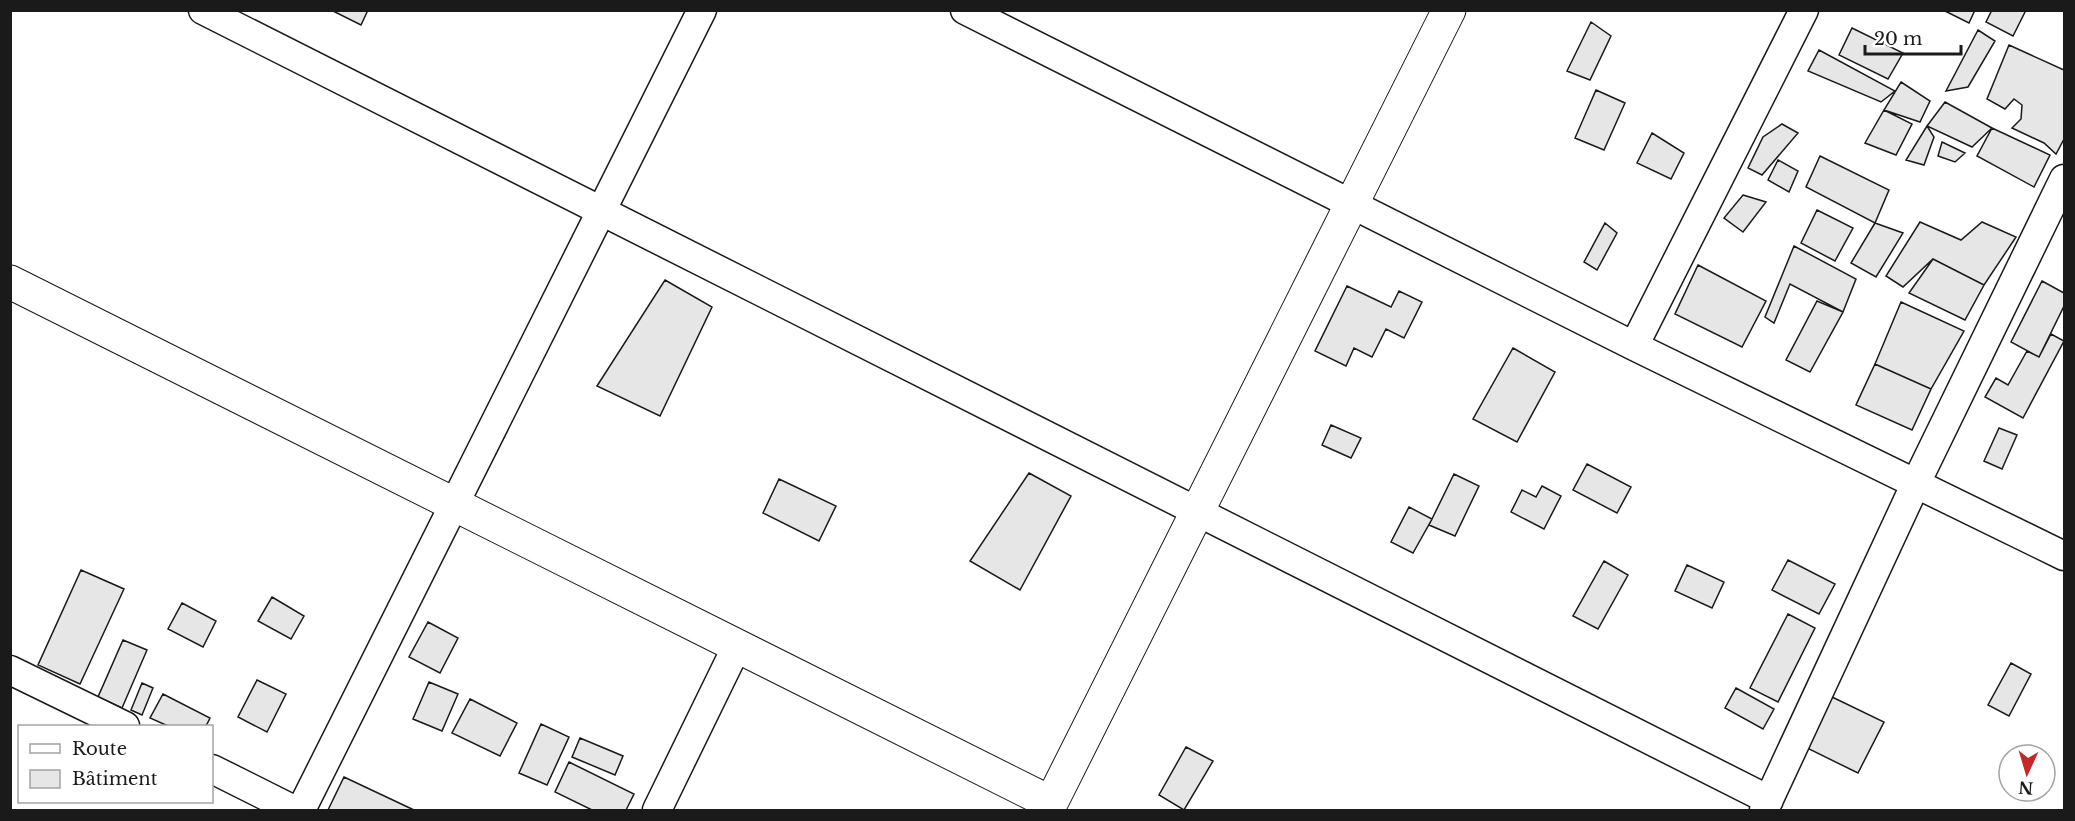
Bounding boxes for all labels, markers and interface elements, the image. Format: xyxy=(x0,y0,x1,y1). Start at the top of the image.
scale bar xyxy=(1865,18,1961,56)
text: 20 m xyxy=(1874,28,1922,50)
legend xyxy=(18,725,213,803)
text: Route xyxy=(72,738,127,760)
north arrow xyxy=(1997,743,2057,803)
text: Bâtiment xyxy=(72,768,158,790)
text: N xyxy=(2018,777,2034,798)

